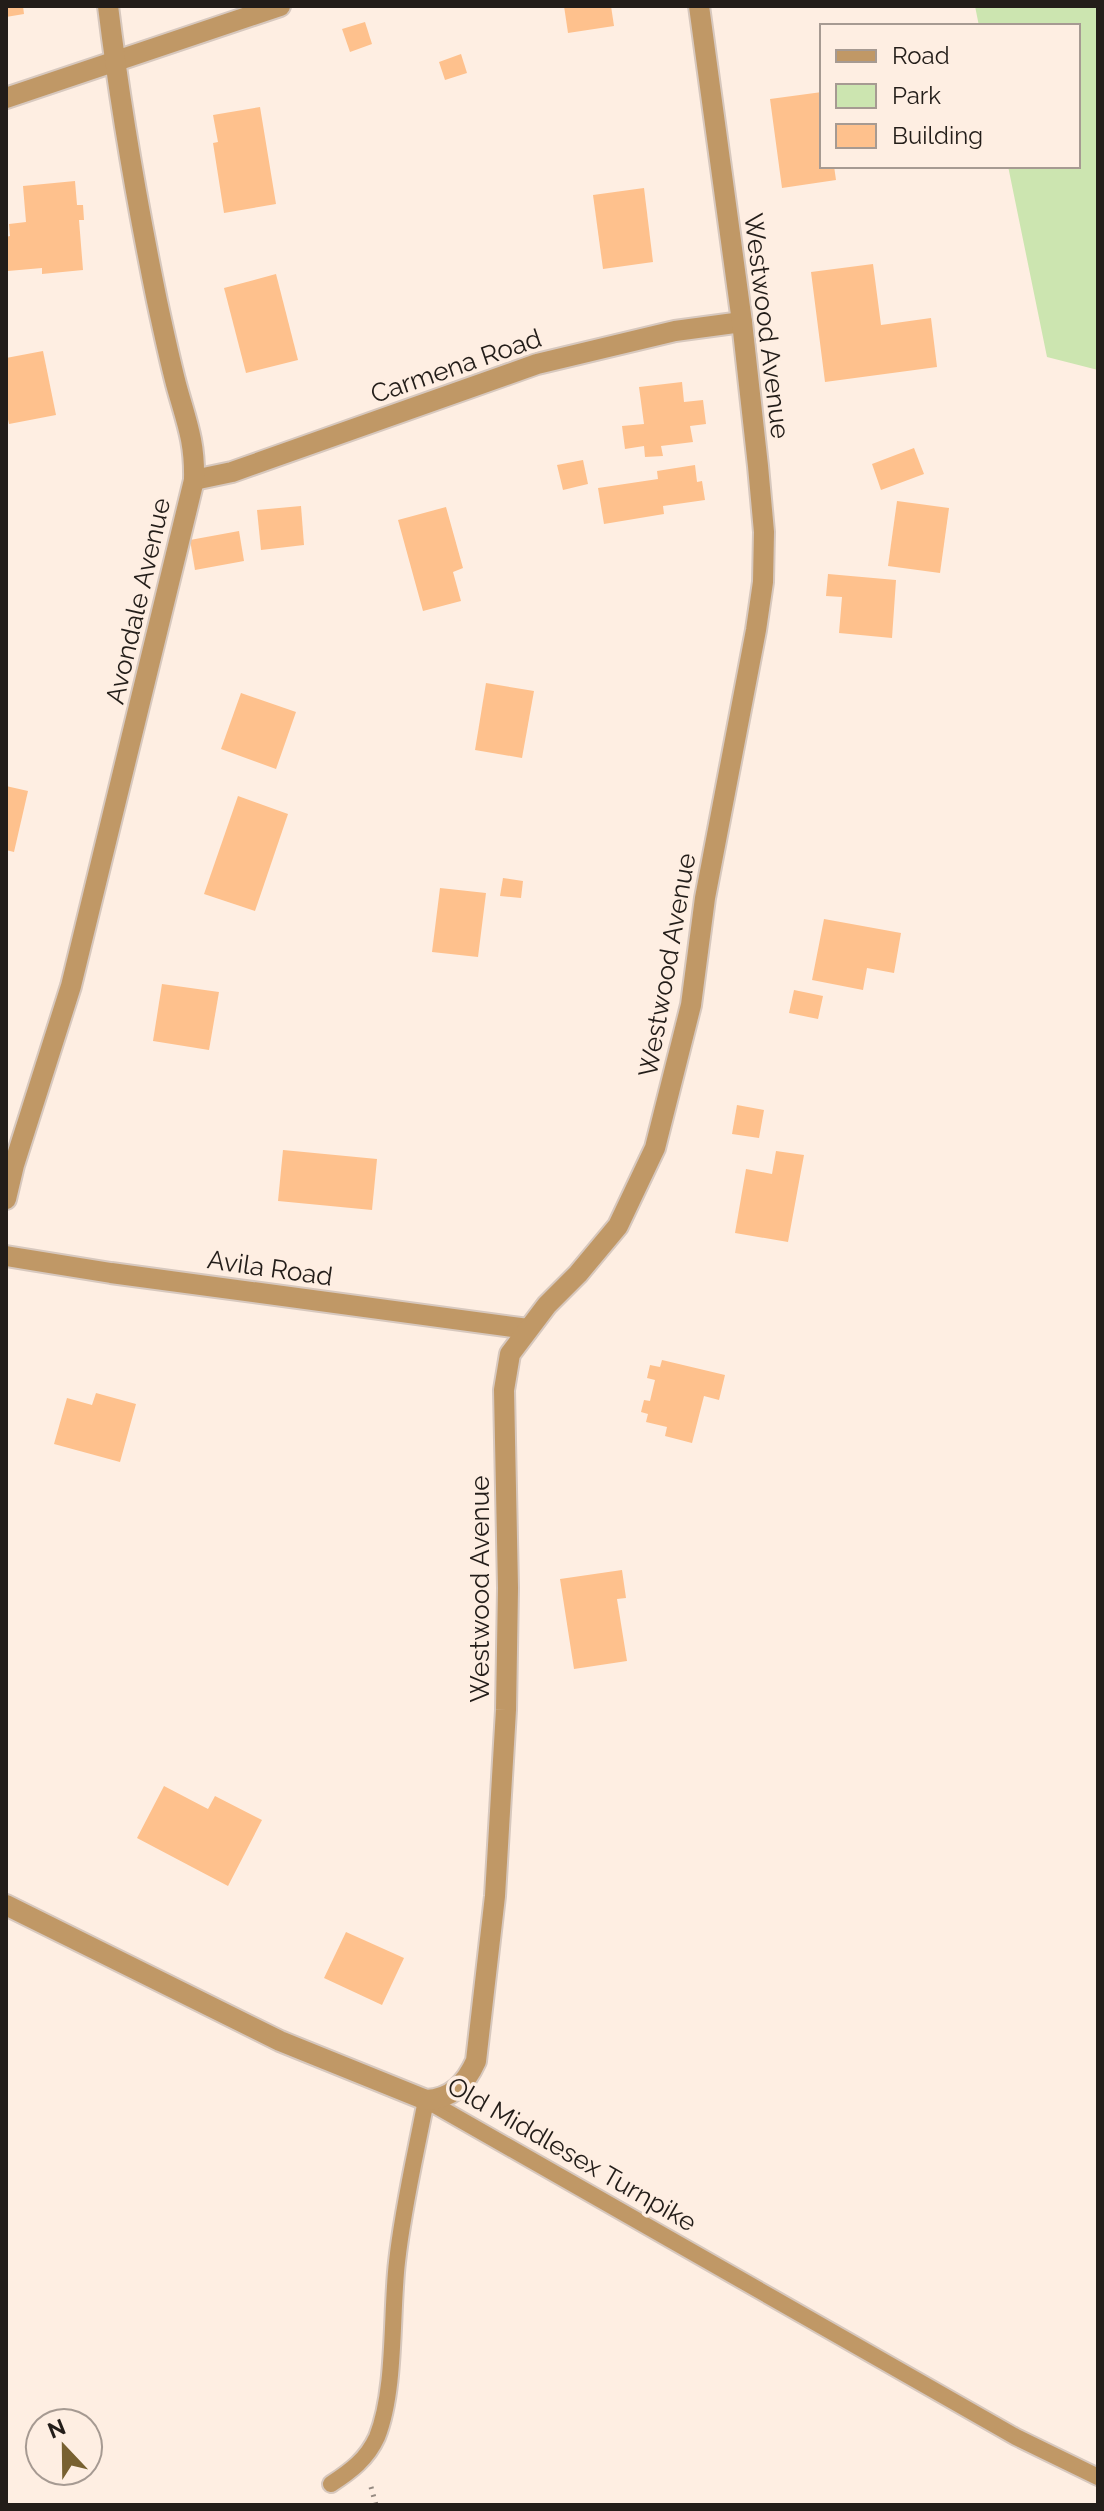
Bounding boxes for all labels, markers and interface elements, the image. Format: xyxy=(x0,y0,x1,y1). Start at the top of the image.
legend xyxy=(820,24,1080,168)
text: Road xyxy=(892,41,950,70)
text: Park xyxy=(892,81,941,110)
text: Building xyxy=(892,121,983,150)
street label: Westwood Avenue xyxy=(738,212,796,440)
street label: Carmena Road xyxy=(367,323,545,409)
street label: Avondale Avenue xyxy=(100,495,176,707)
street label: Westwood Avenue xyxy=(633,851,701,1079)
street label: Avila Road xyxy=(205,1244,335,1292)
street label: Westwood Avenue xyxy=(465,1476,495,1702)
street label: Old Middlesex Turnpike xyxy=(442,2070,702,2238)
north arrow xyxy=(24,2407,104,2487)
text: N xyxy=(44,2413,69,2444)

